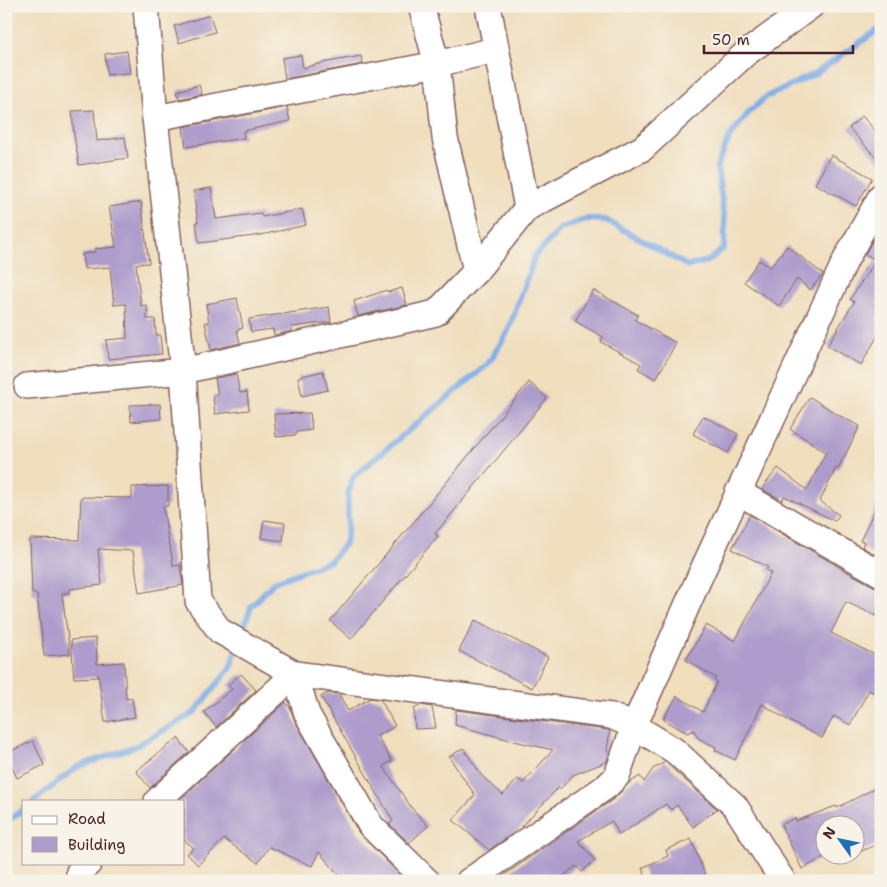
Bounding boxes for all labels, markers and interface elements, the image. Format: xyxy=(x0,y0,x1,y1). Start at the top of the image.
scale bar xyxy=(704,22,853,54)
text: 50 m xyxy=(712,30,750,50)
legend xyxy=(22,800,185,864)
text: Road xyxy=(68,809,106,829)
north arrow xyxy=(814,814,864,864)
text: N xyxy=(819,823,840,842)
text: Building xyxy=(68,835,125,855)

